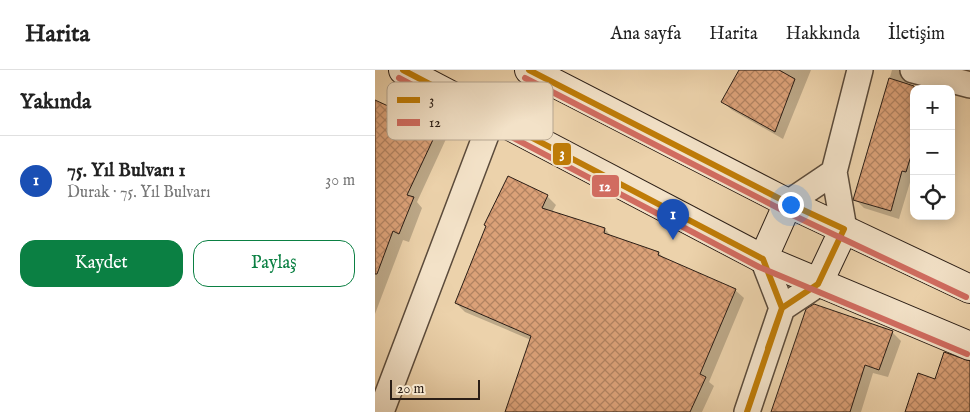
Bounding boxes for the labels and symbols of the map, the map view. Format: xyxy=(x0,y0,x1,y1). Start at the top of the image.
legend xyxy=(387,82,553,140)
text: 3 xyxy=(429,92,434,110)
text: 12 xyxy=(429,114,441,132)
line badge: 3 xyxy=(552,142,572,166)
text: 3 xyxy=(559,145,565,163)
line badge: 12 xyxy=(591,174,620,198)
text: 12 xyxy=(599,178,611,196)
your location xyxy=(778,192,804,218)
pin: 1 xyxy=(657,199,689,240)
scale bar xyxy=(390,377,480,400)

